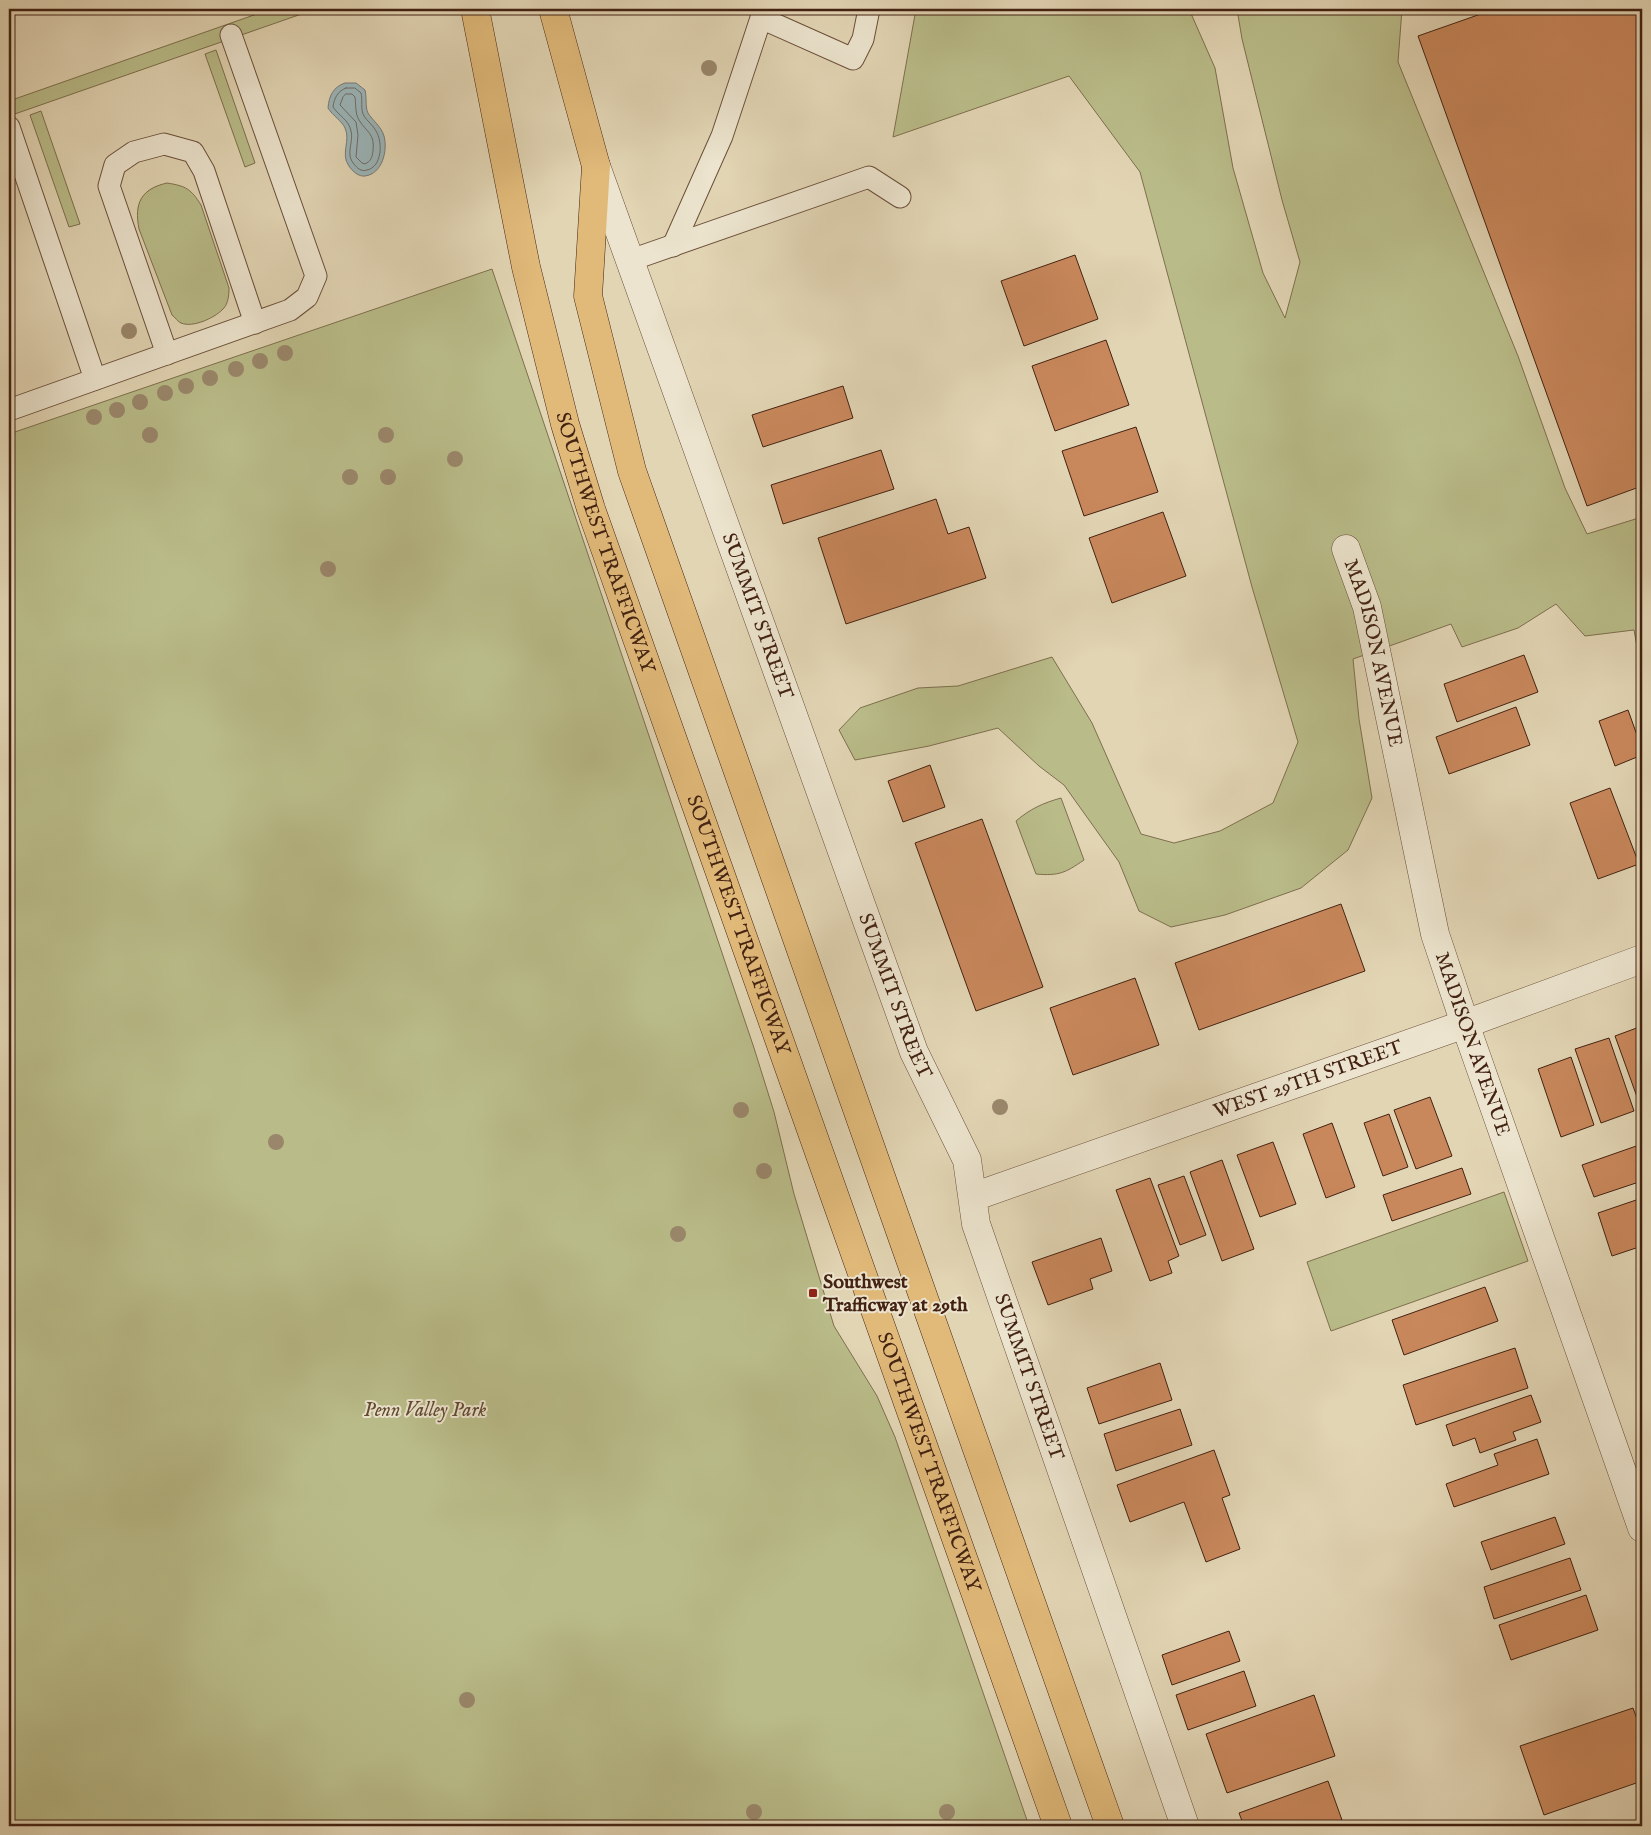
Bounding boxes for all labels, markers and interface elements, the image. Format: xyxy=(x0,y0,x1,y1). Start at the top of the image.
street label: SOUTHWEST TRAFFICWAY xyxy=(550,410,661,678)
street label: SUMMIT STREET xyxy=(716,530,799,703)
street label: MADISON AVENUE xyxy=(1338,556,1408,749)
street label: SOUTHWEST TRAFFICWAY xyxy=(681,792,797,1060)
street label: SUMMIT STREET xyxy=(853,910,938,1083)
street label: MADISON AVENUE xyxy=(1429,949,1516,1139)
street label: WEST 29TH STREET xyxy=(1210,1034,1406,1124)
place label: Southwest Trafficway at 29th xyxy=(822,1270,968,1318)
marker: Southwest Trafficway at 29th xyxy=(807,1287,819,1299)
street label: SUMMIT STREET xyxy=(989,1290,1070,1464)
street label: SOUTHWEST TRAFFICWAY xyxy=(871,1329,987,1597)
park label: Penn Valley Park xyxy=(364,1398,486,1423)

